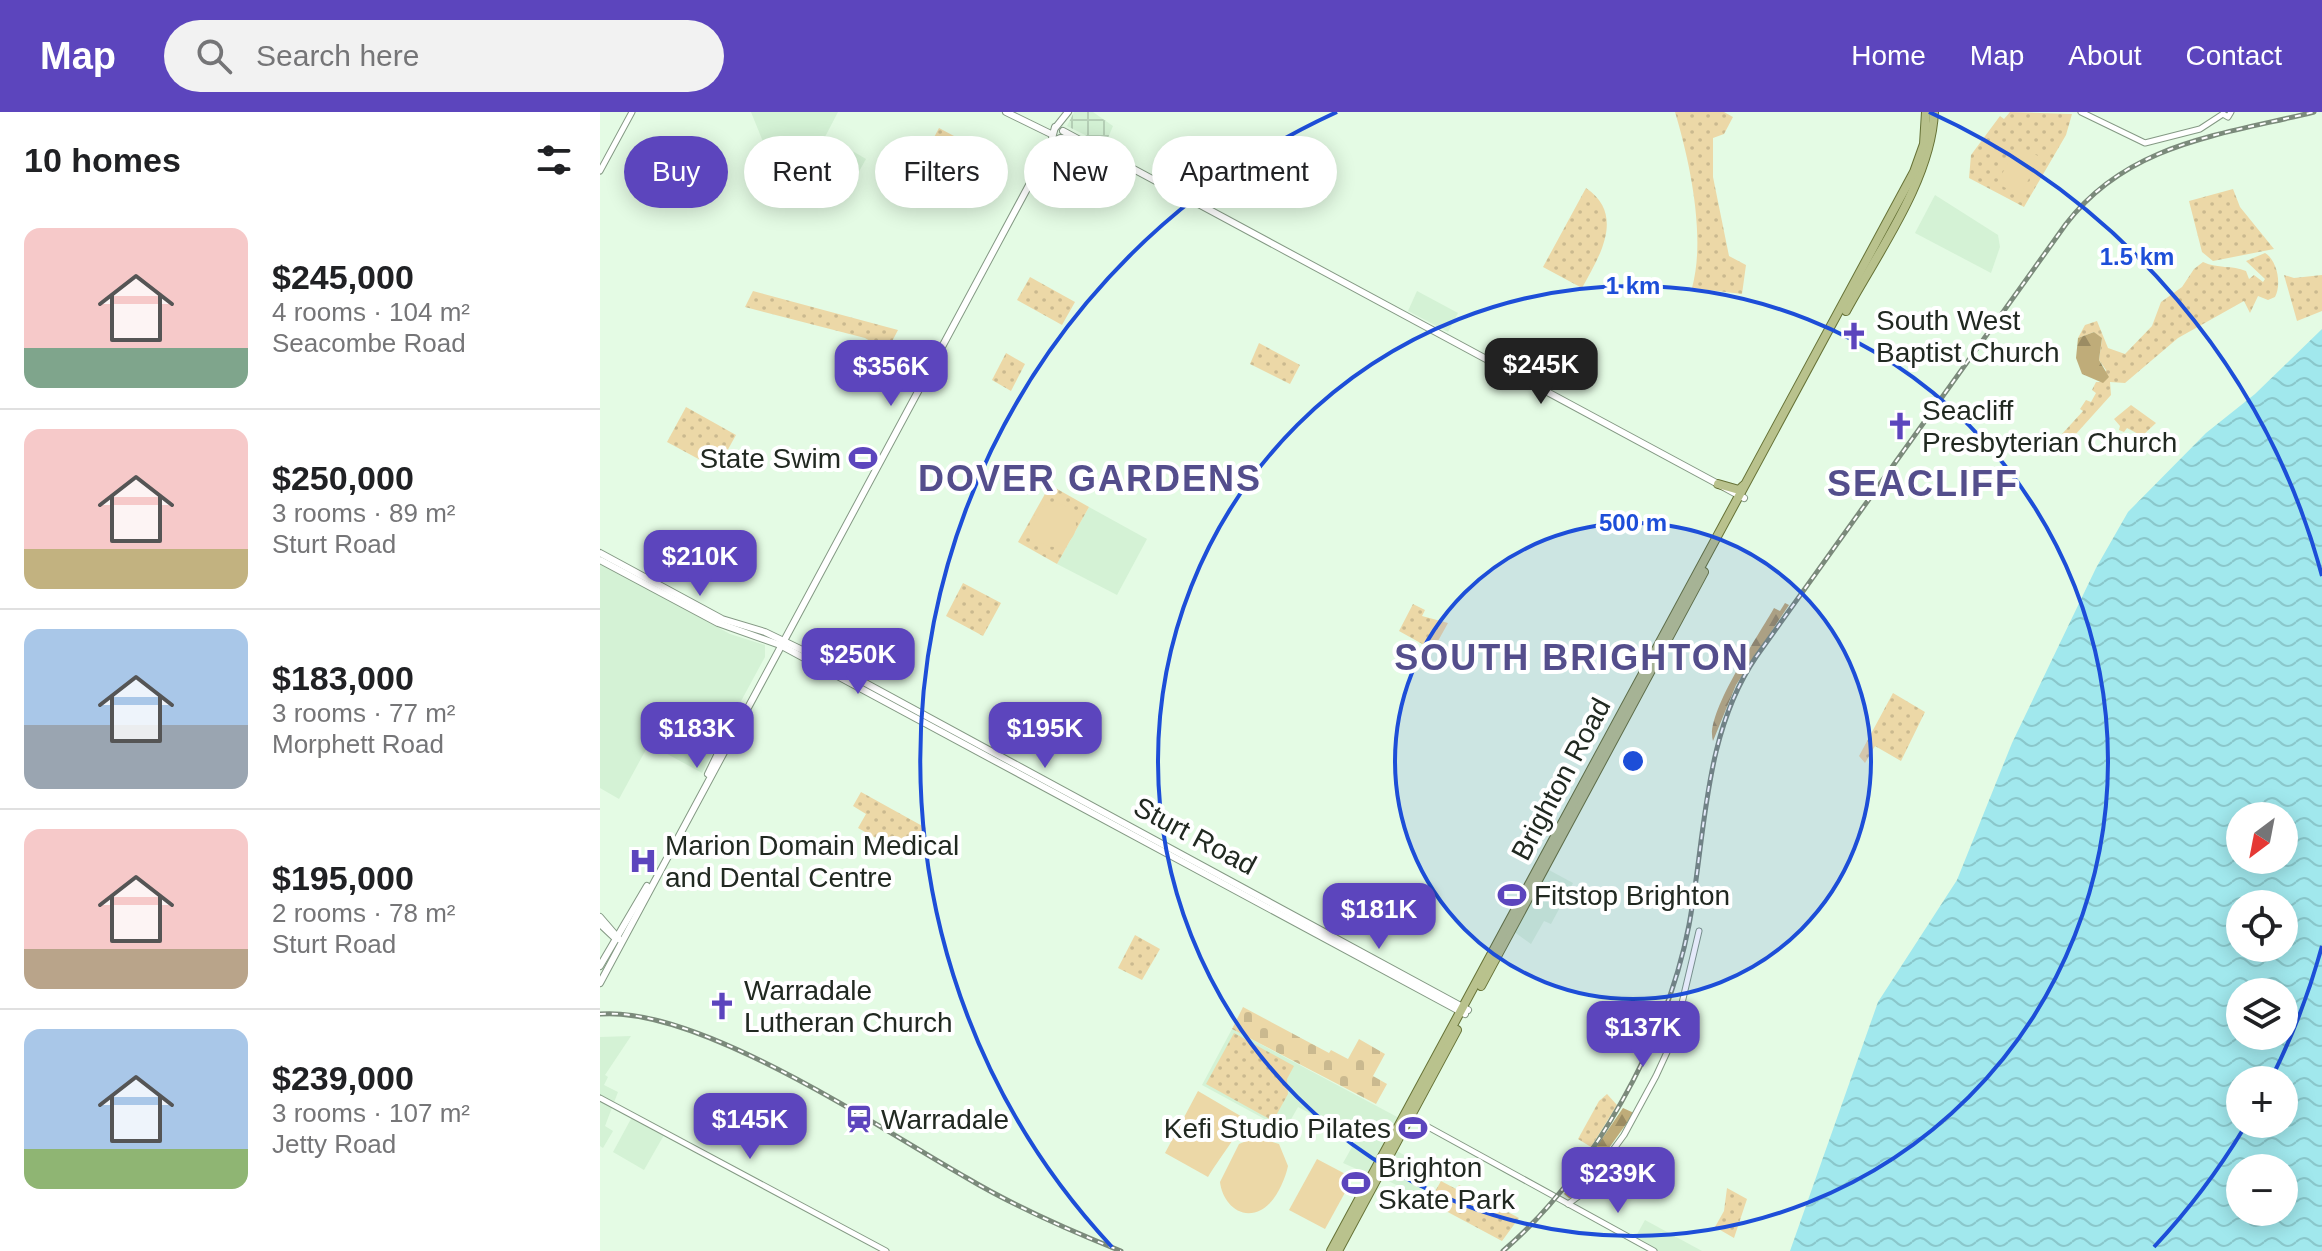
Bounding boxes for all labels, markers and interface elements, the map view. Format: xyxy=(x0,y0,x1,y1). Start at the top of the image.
search box xyxy=(164,20,724,92)
icon: search xyxy=(192,34,236,78)
text: Map xyxy=(40,35,116,77)
text: Search here xyxy=(256,39,419,72)
text: Home xyxy=(1851,40,1926,71)
text: Map xyxy=(1970,40,2024,71)
text: About xyxy=(2068,40,2142,71)
text: Contact xyxy=(2186,40,2282,71)
chip: Buy xyxy=(624,136,728,208)
chip: Rent xyxy=(744,136,859,208)
chip: Filters xyxy=(875,136,1008,208)
chip: New xyxy=(1024,136,1136,208)
chip: Apartment xyxy=(1152,136,1337,208)
icon: filters xyxy=(532,138,576,182)
text: 10 homes xyxy=(24,141,181,179)
text: 1.5 km xyxy=(2100,243,2174,270)
text: $245,000 xyxy=(272,258,414,296)
icon: home xyxy=(88,260,184,356)
text: 1 km xyxy=(1606,272,1660,299)
text: 4 rooms · 104 m² xyxy=(272,297,470,327)
place label: South West Baptist Church xyxy=(1876,305,2060,368)
church icon: South West Baptist Church xyxy=(1839,321,1869,351)
text: Seacombe Road xyxy=(272,328,466,358)
pin: $245K xyxy=(1485,338,1597,406)
pin: $356K xyxy=(835,340,947,408)
text: $245K xyxy=(1503,349,1579,379)
text: $356K xyxy=(853,351,929,381)
place label: Seacliff Presbyterian Church xyxy=(1922,395,2177,458)
church icon: Seacliff Presbyterian Church xyxy=(1885,411,1915,441)
place label: State Swim xyxy=(699,443,841,474)
sports icon: State Swim xyxy=(848,443,878,473)
district label: DOVER GARDENS xyxy=(918,458,1262,499)
text: $250,000 xyxy=(272,459,414,497)
icon: home xyxy=(88,461,184,557)
district label: SEACLIFF xyxy=(1827,463,2019,504)
text: 3 rooms · 89 m² xyxy=(272,498,456,528)
text: 500 m xyxy=(1599,509,1667,536)
text: Sturt Road xyxy=(272,529,396,559)
pin: $210K xyxy=(644,530,756,598)
text: $210K xyxy=(662,541,738,571)
pin: $250K xyxy=(802,628,914,696)
district label: SOUTH BRIGHTON xyxy=(1394,637,1750,678)
text: $250K xyxy=(820,639,896,669)
text: $183,000 xyxy=(272,659,414,697)
icon: home xyxy=(88,661,184,757)
street label: Brighton Road xyxy=(1505,693,1617,865)
text: 3 rooms · 77 m² xyxy=(272,698,456,728)
pin: $183K xyxy=(641,702,753,770)
pin: $195K xyxy=(989,702,1101,770)
text: $183K xyxy=(659,713,735,743)
text: $195K xyxy=(1007,713,1083,743)
text: Morphett Road xyxy=(272,729,444,759)
centre of rings xyxy=(1619,747,1647,775)
street label: Sturt Road xyxy=(1129,791,1261,881)
north arrow xyxy=(2226,802,2298,874)
map controls xyxy=(2226,802,2298,1226)
place label: Marion Domain Medical and Dental Centre xyxy=(665,830,959,893)
hospital icon: Marion Domain Medical and Dental Centre xyxy=(628,846,658,876)
text: $195,000 xyxy=(272,859,414,897)
icon: home xyxy=(88,861,184,957)
sports icon: Fitstop Brighton xyxy=(1497,880,1527,910)
place label: Fitstop Brighton xyxy=(1534,880,1730,911)
pin: $181K xyxy=(1323,883,1435,951)
button: locate xyxy=(2226,890,2298,962)
text: $181K xyxy=(1341,894,1417,924)
text: 2 rooms · 78 m² xyxy=(272,898,456,928)
text: Sturt Road xyxy=(272,929,396,959)
place label: Warradale Lutheran Church xyxy=(744,975,953,1038)
button: layers xyxy=(2226,978,2298,1050)
church icon: Warradale Lutheran Church xyxy=(707,991,737,1021)
pin: $137K xyxy=(1587,1001,1699,1069)
text: $137K xyxy=(1605,1012,1681,1042)
text: $239,000 xyxy=(272,1059,414,1097)
icon: home xyxy=(88,1061,184,1157)
button: + xyxy=(2226,1066,2298,1138)
pin: $145K xyxy=(694,1093,806,1161)
text: 3 rooms · 107 m² xyxy=(272,1098,470,1128)
text: $145K xyxy=(712,1104,788,1134)
station icon: Warradale xyxy=(844,1104,874,1134)
place label: Warradale xyxy=(881,1104,1009,1135)
place label: Kefi Studio Pilates xyxy=(1164,1113,1391,1144)
sports icon: Kefi Studio Pilates xyxy=(1398,1113,1428,1143)
text: Jetty Road xyxy=(272,1129,396,1159)
pin: $239K xyxy=(1562,1147,1674,1215)
place label: Brighton Skate Park xyxy=(1378,1152,1516,1215)
button: − xyxy=(2226,1154,2298,1226)
text: $239K xyxy=(1580,1158,1656,1188)
sports icon: Brighton Skate Park xyxy=(1341,1168,1371,1198)

